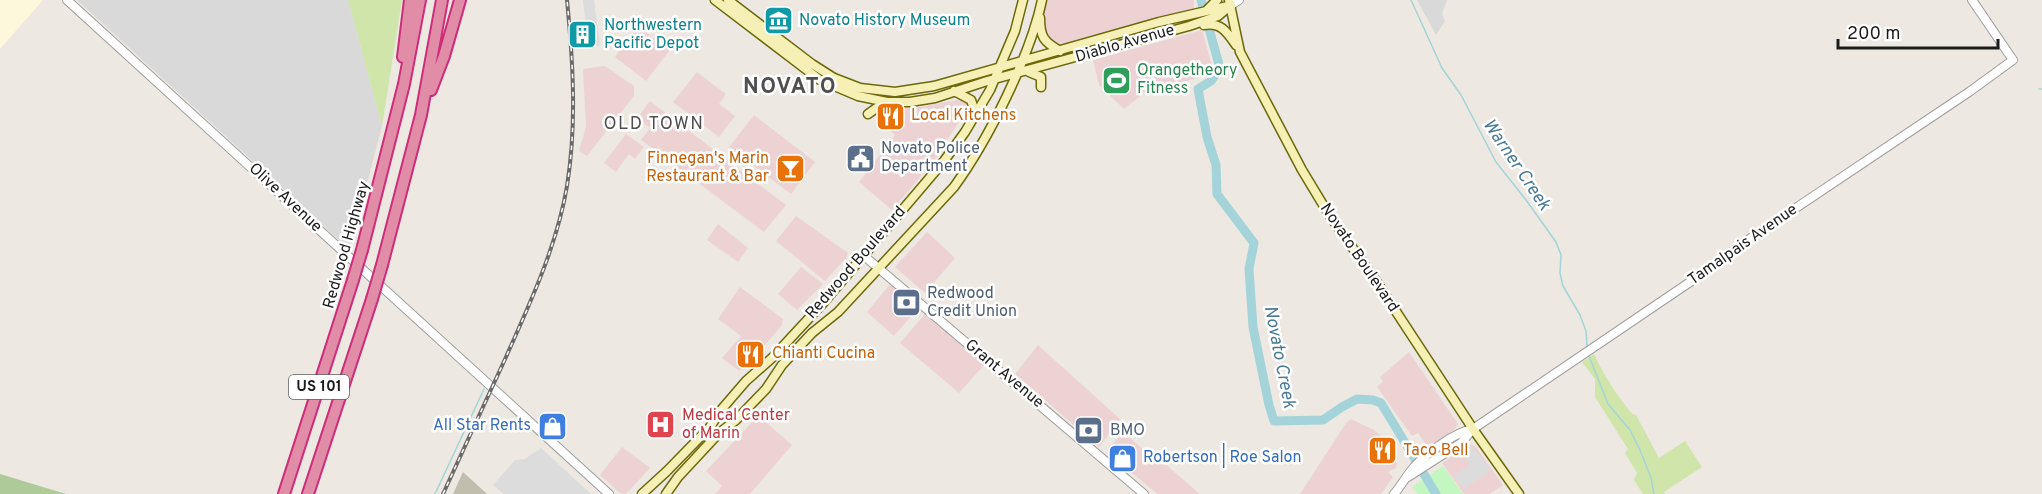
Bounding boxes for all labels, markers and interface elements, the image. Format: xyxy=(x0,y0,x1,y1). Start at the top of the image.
museum icon: Novato History Museum xyxy=(762,5,794,37)
place label: Novato History Museum xyxy=(799,11,970,31)
scale bar xyxy=(1838,12,1998,50)
place label: Northwestern Pacific Depot xyxy=(604,16,702,54)
building icon: Northwestern Pacific Depot xyxy=(567,19,599,51)
street label: Diablo Avenue xyxy=(1073,20,1177,68)
text: 200 m xyxy=(1847,23,1900,46)
place label: Orangetheory Fitness xyxy=(1137,61,1237,99)
sports icon: Orangetheory Fitness xyxy=(1100,64,1132,96)
district label: NOVATO xyxy=(743,74,837,101)
restaurant icon: Local Kitchens xyxy=(874,100,906,132)
place label: Local Kitchens xyxy=(911,106,1016,126)
district label: OLD TOWN xyxy=(604,113,704,136)
water label: Warner Creek xyxy=(1477,115,1556,216)
place label: Novato Police Department xyxy=(881,139,980,177)
public building icon: Novato Police Department xyxy=(844,142,876,174)
place label: Finnegan's Marin Restaurant & Bar xyxy=(646,149,769,187)
bar icon: Finnegan's Marin Restaurant & Bar xyxy=(774,152,806,184)
street label: Olive Avenue xyxy=(244,159,326,237)
street label: Redwood Highway xyxy=(319,179,375,311)
street label: Novato Boulevard xyxy=(1315,200,1403,316)
street label: Tamalpais Avenue xyxy=(1684,200,1802,290)
street label: Redwood Boulevard xyxy=(802,203,910,323)
place label: Redwood Credit Union xyxy=(927,284,1017,322)
bank icon: Redwood Credit Union xyxy=(890,287,922,319)
water label: Novato Creek xyxy=(1258,304,1300,411)
street label: Grant Avenue xyxy=(960,335,1048,413)
restaurant icon: Chianti Cucina xyxy=(735,338,767,370)
place label: Chianti Cucina xyxy=(772,344,875,364)
road number: US 101 xyxy=(289,375,349,399)
place label: Medical Center of Marin xyxy=(682,406,790,444)
hospital icon: Medical Center of Marin xyxy=(645,409,677,441)
shop icon: All Star Rents xyxy=(536,410,568,442)
bank icon: BMO xyxy=(1073,415,1105,447)
place label: All Star Rents xyxy=(433,416,531,436)
place label: BMO xyxy=(1110,421,1145,441)
restaurant icon: Taco Bell xyxy=(1366,435,1398,467)
place label: Taco Bell xyxy=(1403,441,1468,461)
shop icon: Robertson | Roe Salon xyxy=(1106,442,1138,474)
place label: Robertson | Roe Salon xyxy=(1143,443,1301,468)

